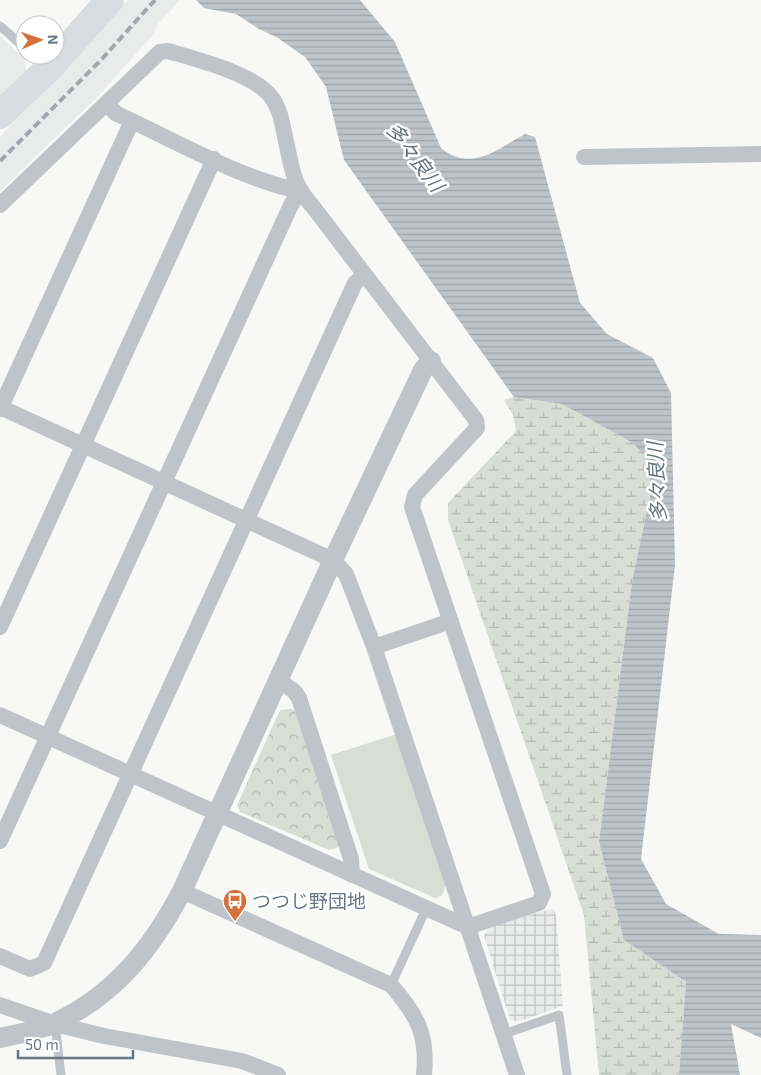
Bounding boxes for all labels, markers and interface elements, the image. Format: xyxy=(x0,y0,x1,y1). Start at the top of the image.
north arrow xyxy=(15,15,65,65)
text: N xyxy=(45,34,62,45)
water label: 多々良川 xyxy=(382,117,451,197)
water label: 多々良川 xyxy=(642,439,670,523)
bus stop icon: つつじ野団地 xyxy=(222,888,248,922)
place label: つつじ野団地 xyxy=(252,889,366,912)
scale bar xyxy=(18,1028,132,1060)
text: 50 m xyxy=(25,1035,59,1053)

